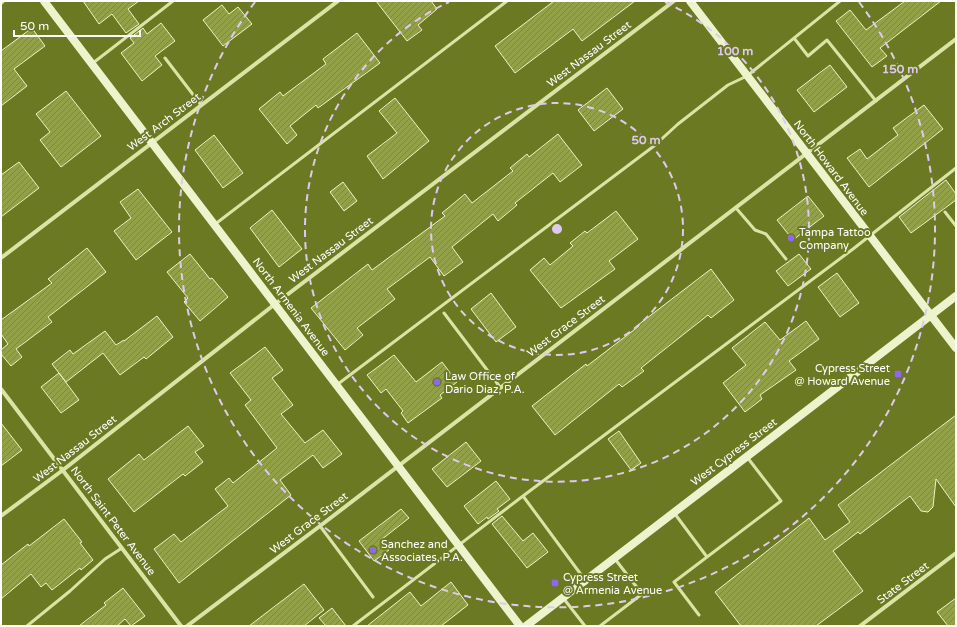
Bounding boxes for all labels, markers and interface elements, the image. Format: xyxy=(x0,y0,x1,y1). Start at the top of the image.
scale bar xyxy=(14,12,140,38)
street label: West Nassau Street xyxy=(544,18,634,90)
text: 50 m xyxy=(20,19,49,33)
text: 100 m xyxy=(717,44,753,58)
text: 150 m xyxy=(882,62,918,76)
street label: West Arch Street xyxy=(125,90,203,154)
street label: North Howard Avenue xyxy=(791,118,871,218)
text: 50 m xyxy=(631,133,661,147)
street label: West Nassau Street xyxy=(286,214,376,286)
centre of rings xyxy=(550,222,564,236)
place label: Tampa Tattoo Company xyxy=(799,226,871,252)
marker: Tampa Tattoo Company xyxy=(786,233,796,243)
street label: North Armenia Avenue xyxy=(250,255,332,359)
street label: West Grace Street xyxy=(524,292,608,360)
place label: Cypress Street @ Howard Avenue xyxy=(794,362,890,388)
marker: Cypress Street @ Howard Avenue xyxy=(893,369,903,379)
place label: Law Office of Dario Diaz, P.A. xyxy=(445,370,525,396)
marker: Law Office of Dario Diaz, P.A. xyxy=(432,377,442,387)
street label: West Nassau Street xyxy=(31,413,119,485)
street label: West Cypress Street xyxy=(688,415,780,489)
street label: North Saint Peter Avenue xyxy=(68,464,158,578)
street label: West Grace Street xyxy=(267,489,351,557)
place label: Sanchez and Associates, P.A. xyxy=(381,538,463,564)
marker: Sanchez and Associates, P.A. xyxy=(368,545,378,555)
street label: State Street xyxy=(875,559,931,607)
place label: Cypress Street @ Armenia Avenue xyxy=(563,571,662,597)
marker: Cypress Street @ Armenia Avenue xyxy=(550,578,560,588)

